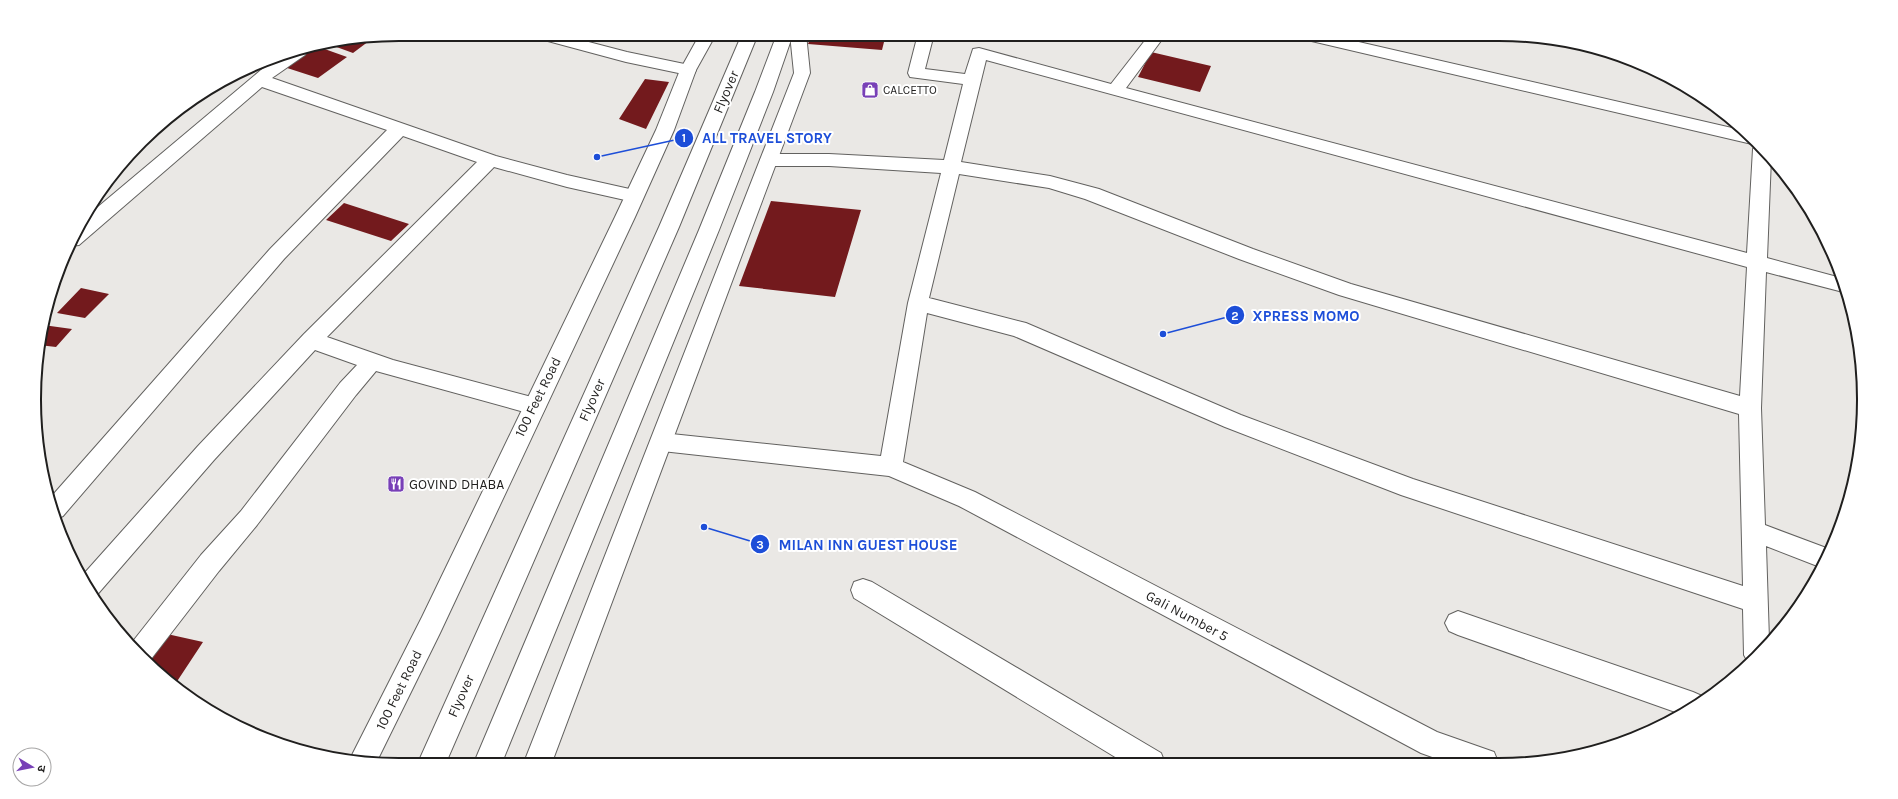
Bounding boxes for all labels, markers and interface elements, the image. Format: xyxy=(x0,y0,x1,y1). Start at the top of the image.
street label: Flyover xyxy=(709,67,743,116)
shop icon: CALCETTO xyxy=(860,80,880,100)
place label: CALCETTO xyxy=(883,83,937,97)
callout: ALL TRAVEL STORY xyxy=(674,125,840,152)
text: ALL TRAVEL STORY xyxy=(702,129,832,147)
text: 1 xyxy=(682,131,686,145)
callout: XPRESS MOMO xyxy=(1225,302,1368,329)
text: XPRESS MOMO xyxy=(1252,307,1360,325)
text: 2 xyxy=(1231,309,1239,323)
street label: 100 Feet Road xyxy=(511,354,565,440)
street label: Flyover xyxy=(575,375,609,424)
restaurant icon: GOVIND DHABA xyxy=(386,474,406,494)
place label: GOVIND DHABA xyxy=(409,476,504,493)
callout: MILAN INN GUEST HOUSE xyxy=(750,531,965,558)
text: MILAN INN GUEST HOUSE xyxy=(778,536,958,554)
text: 3 xyxy=(756,538,764,552)
street label: Gali Number 5 xyxy=(1143,587,1231,645)
street label: 100 Feet Road xyxy=(372,647,426,733)
street label: Flyover xyxy=(444,671,478,720)
north arrow xyxy=(12,747,52,787)
text: उ xyxy=(34,764,48,774)

